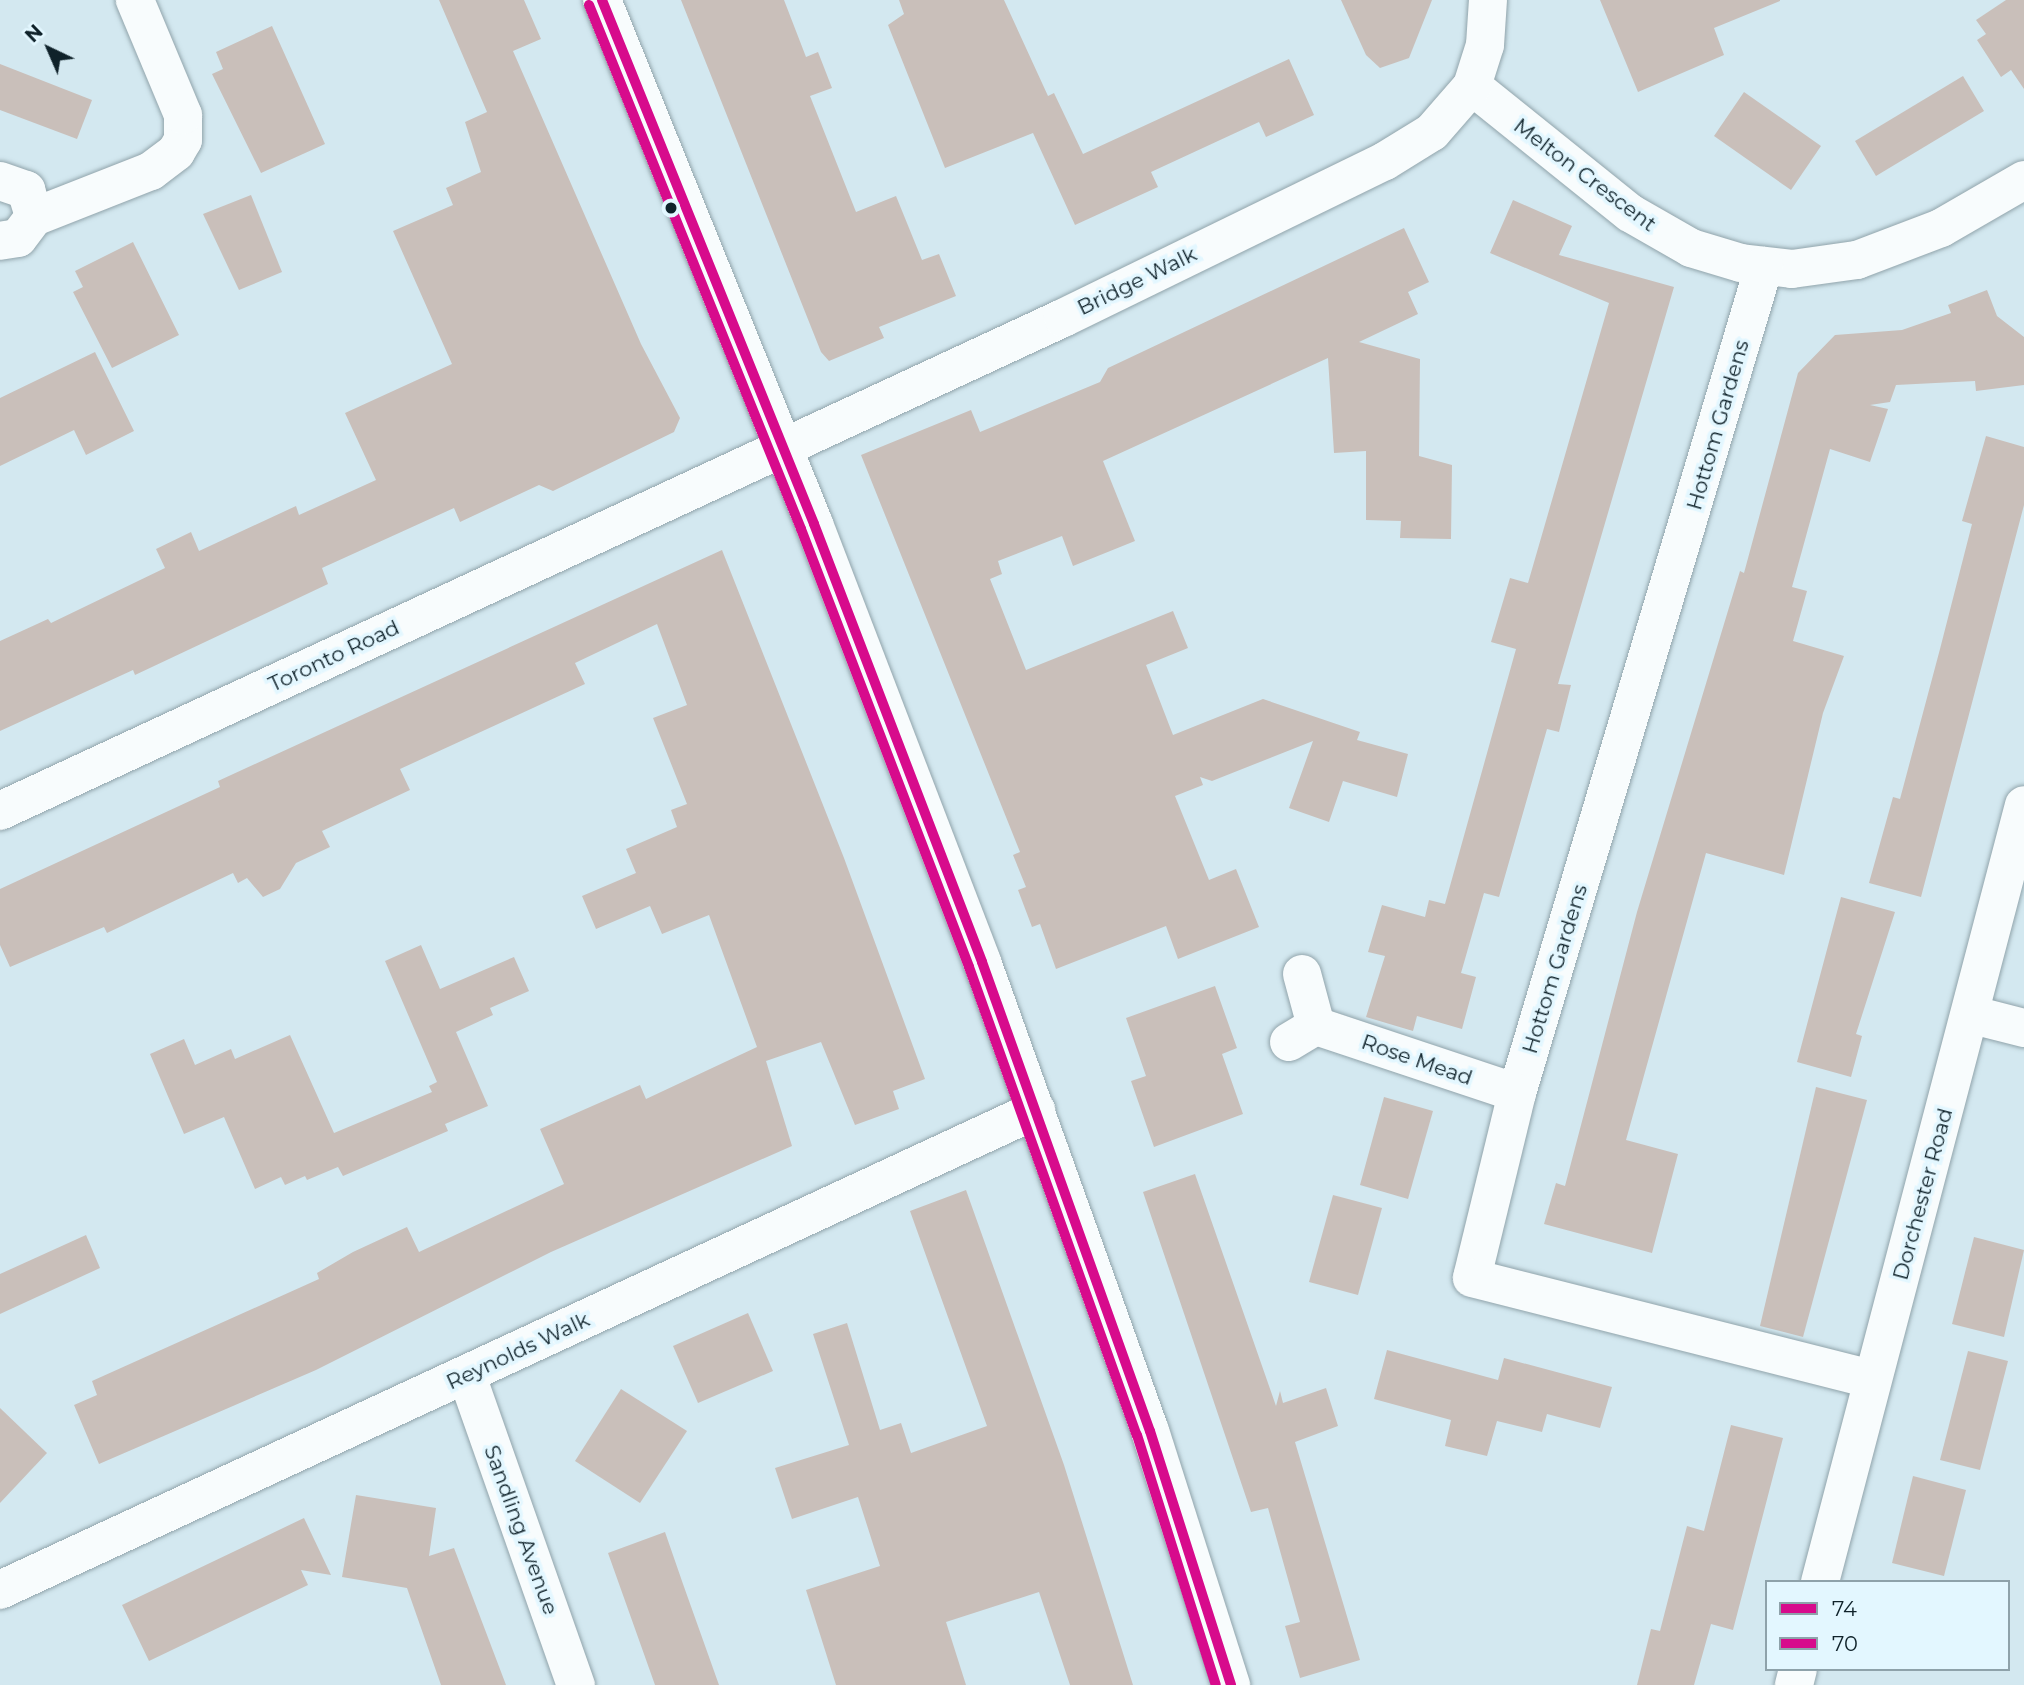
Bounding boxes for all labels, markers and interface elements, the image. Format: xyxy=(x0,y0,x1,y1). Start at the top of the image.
north arrow xyxy=(14,14,84,84)
text: N xyxy=(21,20,48,47)
street label: Melton Crescent xyxy=(1509,113,1661,237)
unlabelled marker xyxy=(664,201,678,215)
street label: Bridge Walk xyxy=(1073,241,1201,321)
street label: Hottom Gardens xyxy=(1682,337,1754,513)
street label: Toronto Road xyxy=(265,615,403,697)
street label: Hottom Gardens xyxy=(1517,881,1593,1057)
street label: Rose Mead xyxy=(1358,1029,1476,1091)
street label: Dorchester Road xyxy=(1888,1105,1958,1283)
street label: Reynolds Walk xyxy=(442,1307,594,1395)
street label: Sandling Avenue xyxy=(479,1442,563,1618)
legend xyxy=(1765,1580,2010,1671)
text: 74 xyxy=(1832,1596,1857,1621)
text: 70 xyxy=(1832,1631,1858,1656)

